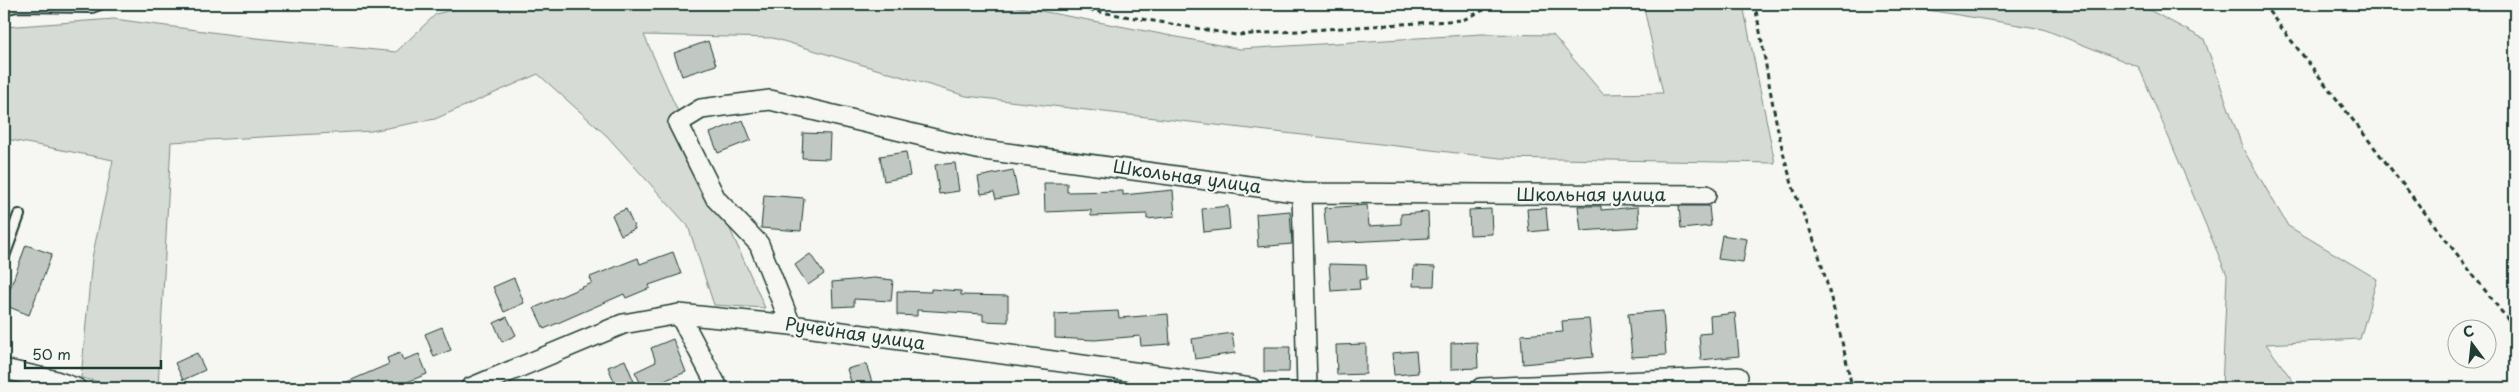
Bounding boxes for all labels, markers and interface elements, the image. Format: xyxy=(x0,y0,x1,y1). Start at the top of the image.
street label: Школьная улица xyxy=(1111,152,1264,199)
street label: Школьная улица xyxy=(1516,180,1666,207)
street label: Ручейная улица xyxy=(783,309,928,356)
text: С xyxy=(2461,319,2476,342)
north arrow xyxy=(2446,320,2496,370)
scale bar xyxy=(25,337,161,369)
text: 50 m xyxy=(32,342,71,365)

